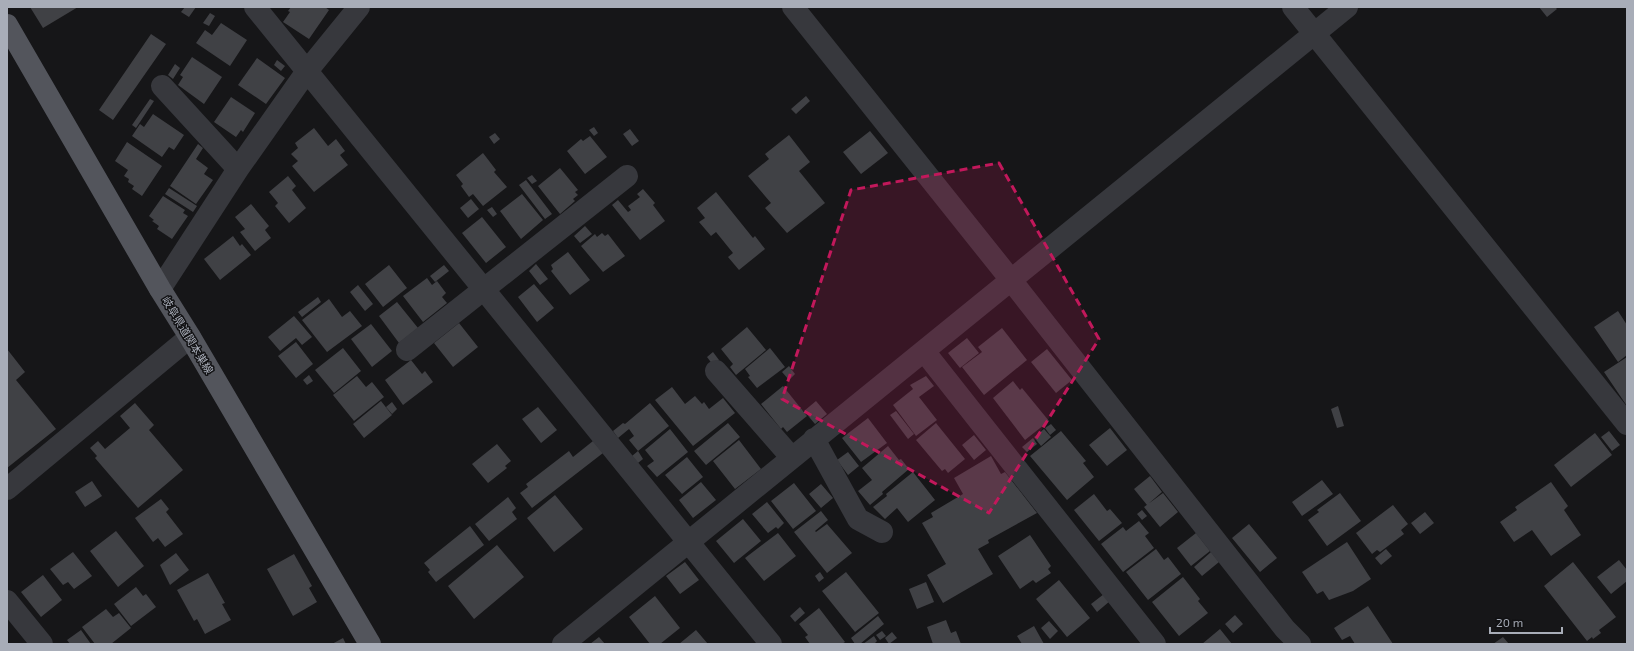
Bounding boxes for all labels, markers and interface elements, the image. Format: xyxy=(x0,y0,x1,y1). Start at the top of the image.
street label: 岐阜県道関本巣線 xyxy=(160,294,216,376)
scale bar xyxy=(1490,609,1562,635)
text: 20 m xyxy=(1496,615,1523,629)

